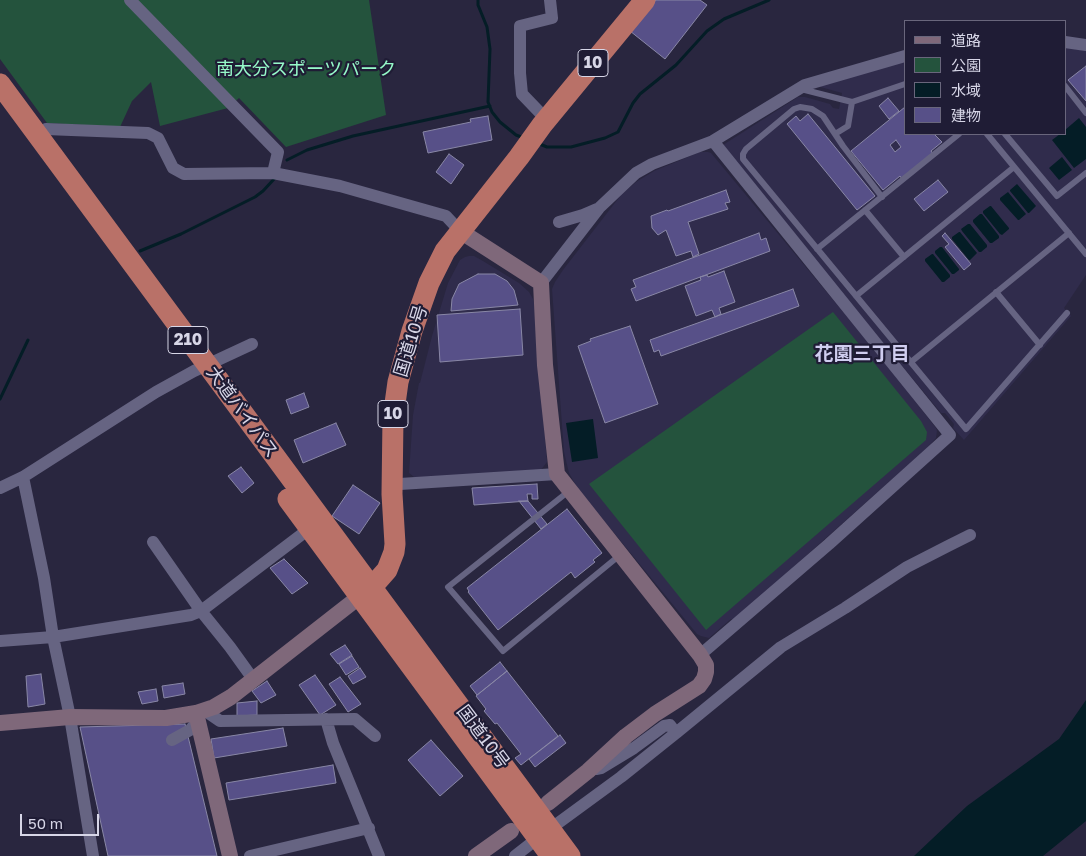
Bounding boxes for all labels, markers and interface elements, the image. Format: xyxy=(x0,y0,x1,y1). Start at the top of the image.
legend xyxy=(904,20,1066,135)
text: 道路 xyxy=(951,31,981,49)
road number: 10 xyxy=(578,49,608,76)
text: 公園 xyxy=(951,56,981,74)
park label: 南大分スポーツパーク xyxy=(216,58,396,80)
text: 水域 xyxy=(951,81,981,99)
text: 建物 xyxy=(951,106,981,124)
street label: 国道10号 xyxy=(390,303,432,379)
road number: 210 xyxy=(168,326,208,354)
district label: 花園三丁目 xyxy=(815,343,909,365)
street label: 大道バイパス xyxy=(202,362,282,462)
road number: 10 xyxy=(378,400,408,428)
street label: 国道10号 xyxy=(452,701,514,773)
scale bar xyxy=(22,804,101,836)
text: 50 m xyxy=(28,814,63,832)

